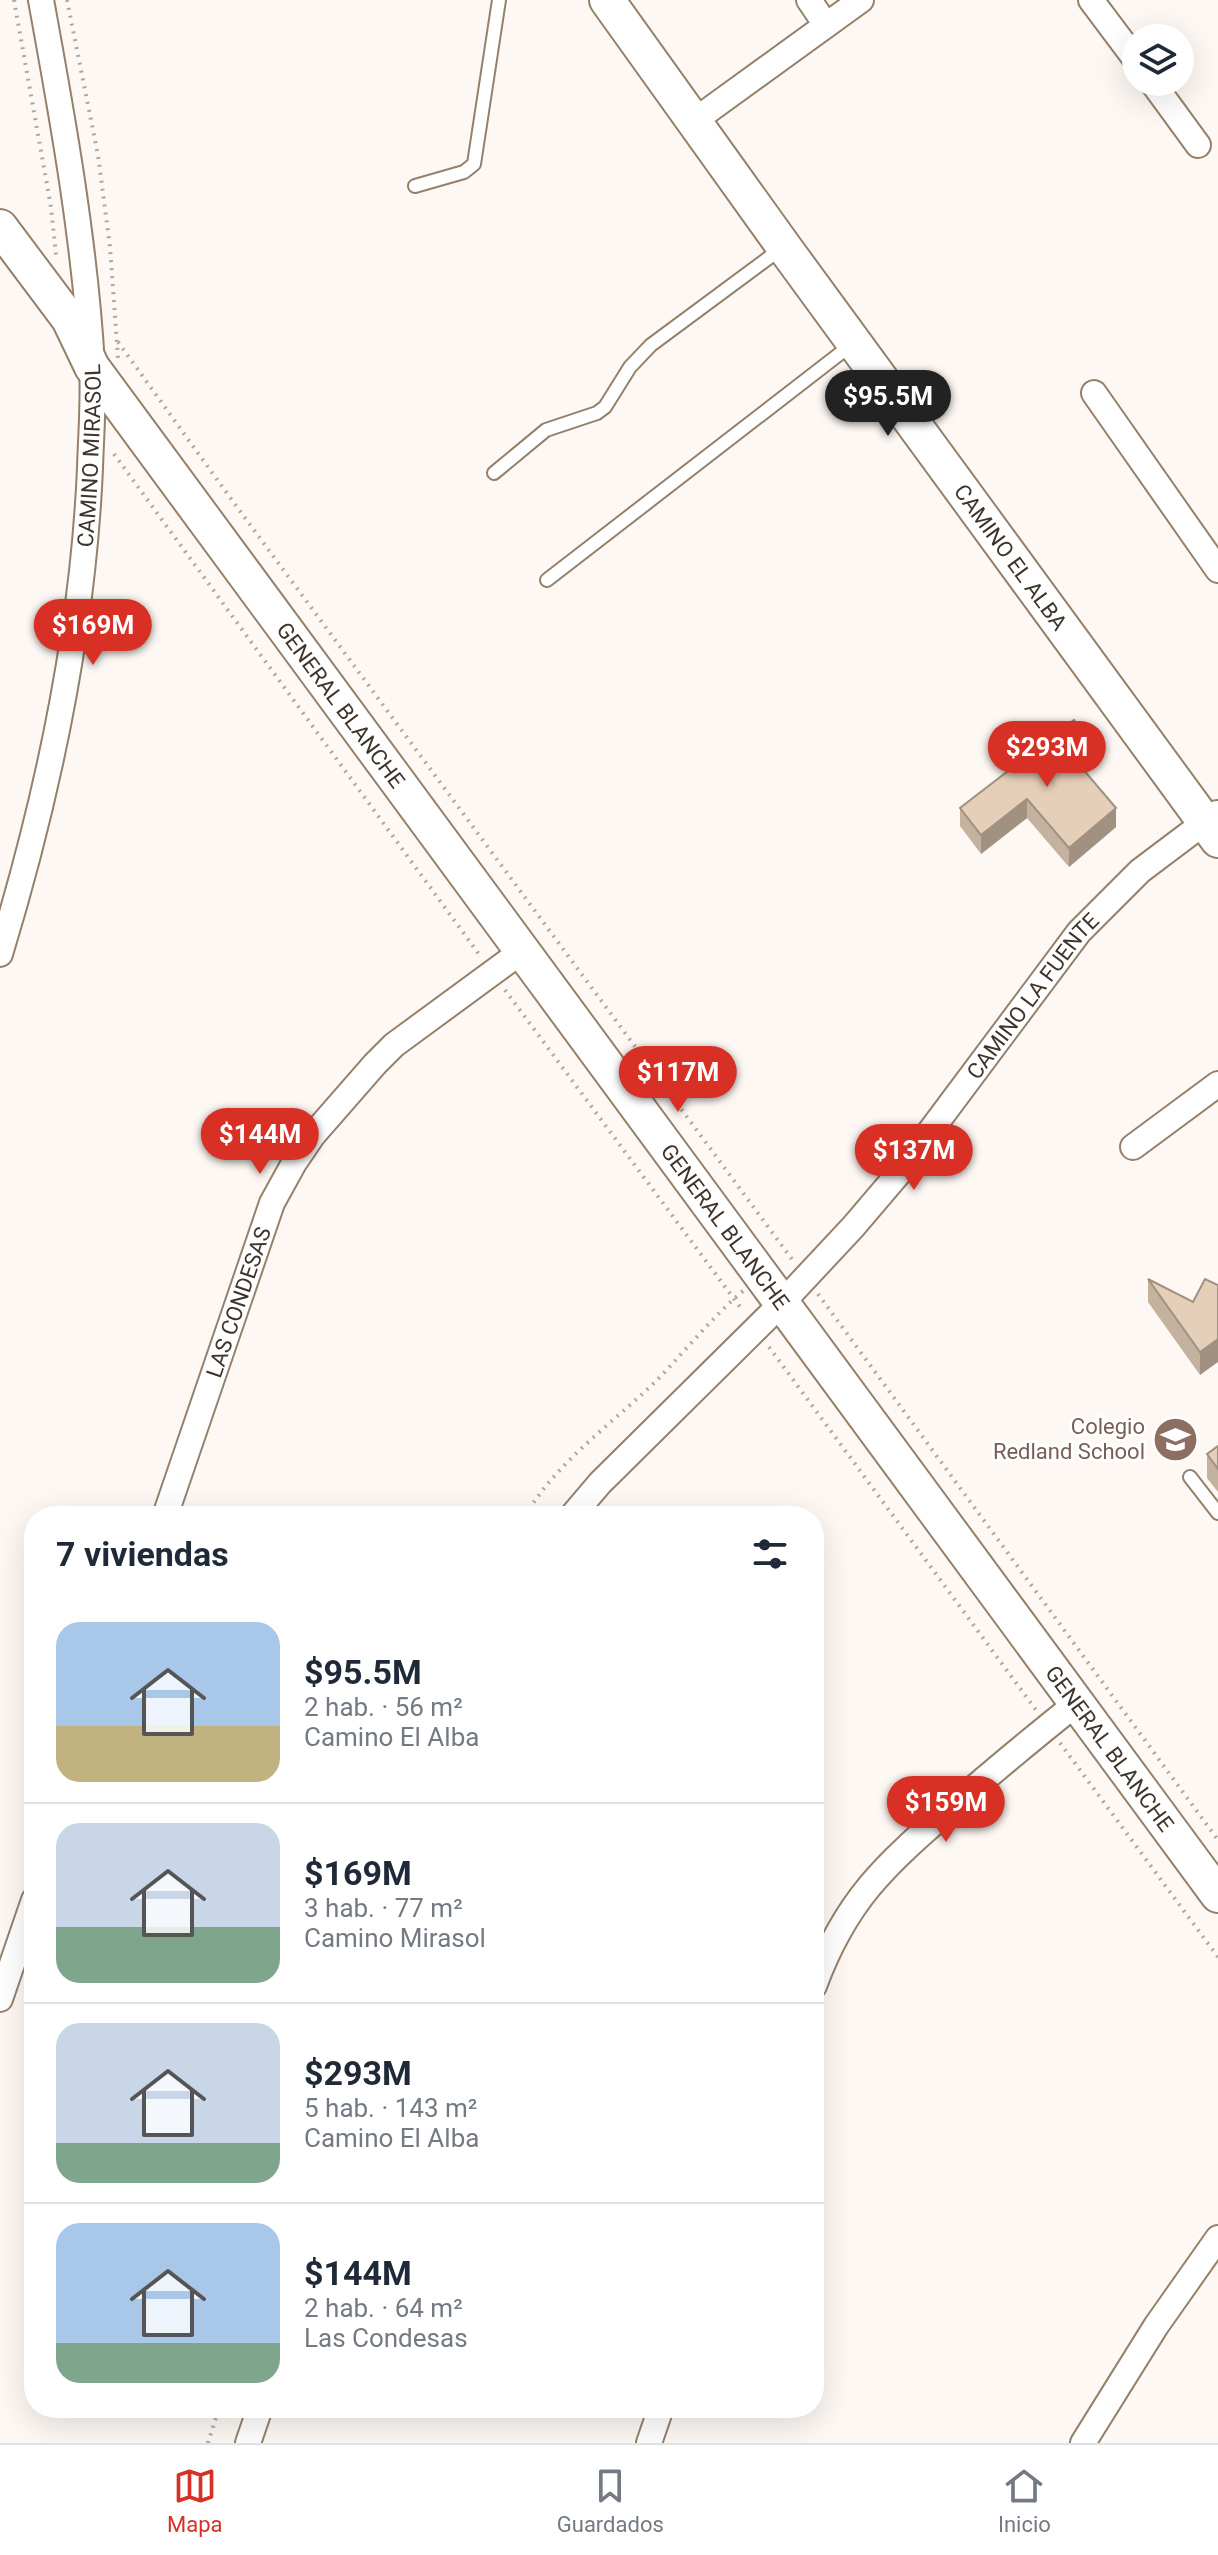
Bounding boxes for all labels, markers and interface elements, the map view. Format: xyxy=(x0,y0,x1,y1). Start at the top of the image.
map controls xyxy=(1122,24,1194,96)
button: layers xyxy=(1122,24,1194,96)
street label: CAMINO MIRASOL xyxy=(72,363,105,548)
pin: $95.5M xyxy=(823,370,953,438)
text: $95.5M xyxy=(843,381,933,411)
street label: CAMINO EL ALBA xyxy=(949,479,1073,635)
pin: $169M xyxy=(37,599,149,667)
text: $169M xyxy=(52,610,134,640)
street label: GENERAL BLANCHE xyxy=(272,617,410,793)
pin: $293M xyxy=(991,721,1103,789)
text: $293M xyxy=(1006,732,1088,762)
street label: CAMINO LA FUENTE xyxy=(961,908,1103,1084)
pin: $117M xyxy=(622,1046,734,1114)
text: $117M xyxy=(637,1057,719,1087)
pin: $144M xyxy=(204,1108,316,1176)
text: $144M xyxy=(219,1119,301,1149)
pin: $137M xyxy=(858,1124,970,1192)
text: $137M xyxy=(873,1135,955,1165)
street label: GENERAL BLANCHE xyxy=(656,1139,795,1314)
street label: LAS CONDESAS xyxy=(201,1224,275,1381)
place label: Colegio Redland School xyxy=(993,1414,1145,1464)
school or university icon: Colegio Redland School xyxy=(1152,1415,1200,1463)
icon: filters xyxy=(748,1532,792,1576)
text: 7 viviendas xyxy=(56,1534,229,1574)
text: $95.5M xyxy=(304,1652,422,1692)
icon: home xyxy=(120,1654,216,1750)
street label: GENERAL BLANCHE xyxy=(1041,1661,1179,1836)
text: 2 hab. · 56 m² xyxy=(304,1692,463,1722)
text: Camino El Alba xyxy=(304,1722,479,1752)
pin: $159M xyxy=(890,1776,1002,1844)
text: $159M xyxy=(905,1787,987,1817)
text: $169M xyxy=(304,1853,412,1893)
icon: home xyxy=(120,1855,216,1951)
text: 3 hab. · 77 m² xyxy=(304,1893,463,1923)
text: Camino Mirasol xyxy=(304,1923,486,1953)
text: $293M xyxy=(304,2053,412,2093)
icon: home xyxy=(120,2055,216,2151)
text: 5 hab. · 143 m² xyxy=(304,2093,477,2123)
text: Camino El Alba xyxy=(304,2123,479,2153)
text: $144M xyxy=(304,2253,412,2293)
icon: home xyxy=(120,2255,216,2351)
text: 2 hab. · 64 m² xyxy=(304,2293,463,2323)
text: Las Condesas xyxy=(304,2323,468,2353)
tab: Mapa xyxy=(167,2464,223,2537)
tab: Guardados xyxy=(557,2464,664,2537)
tab: Inicio xyxy=(998,2464,1051,2537)

